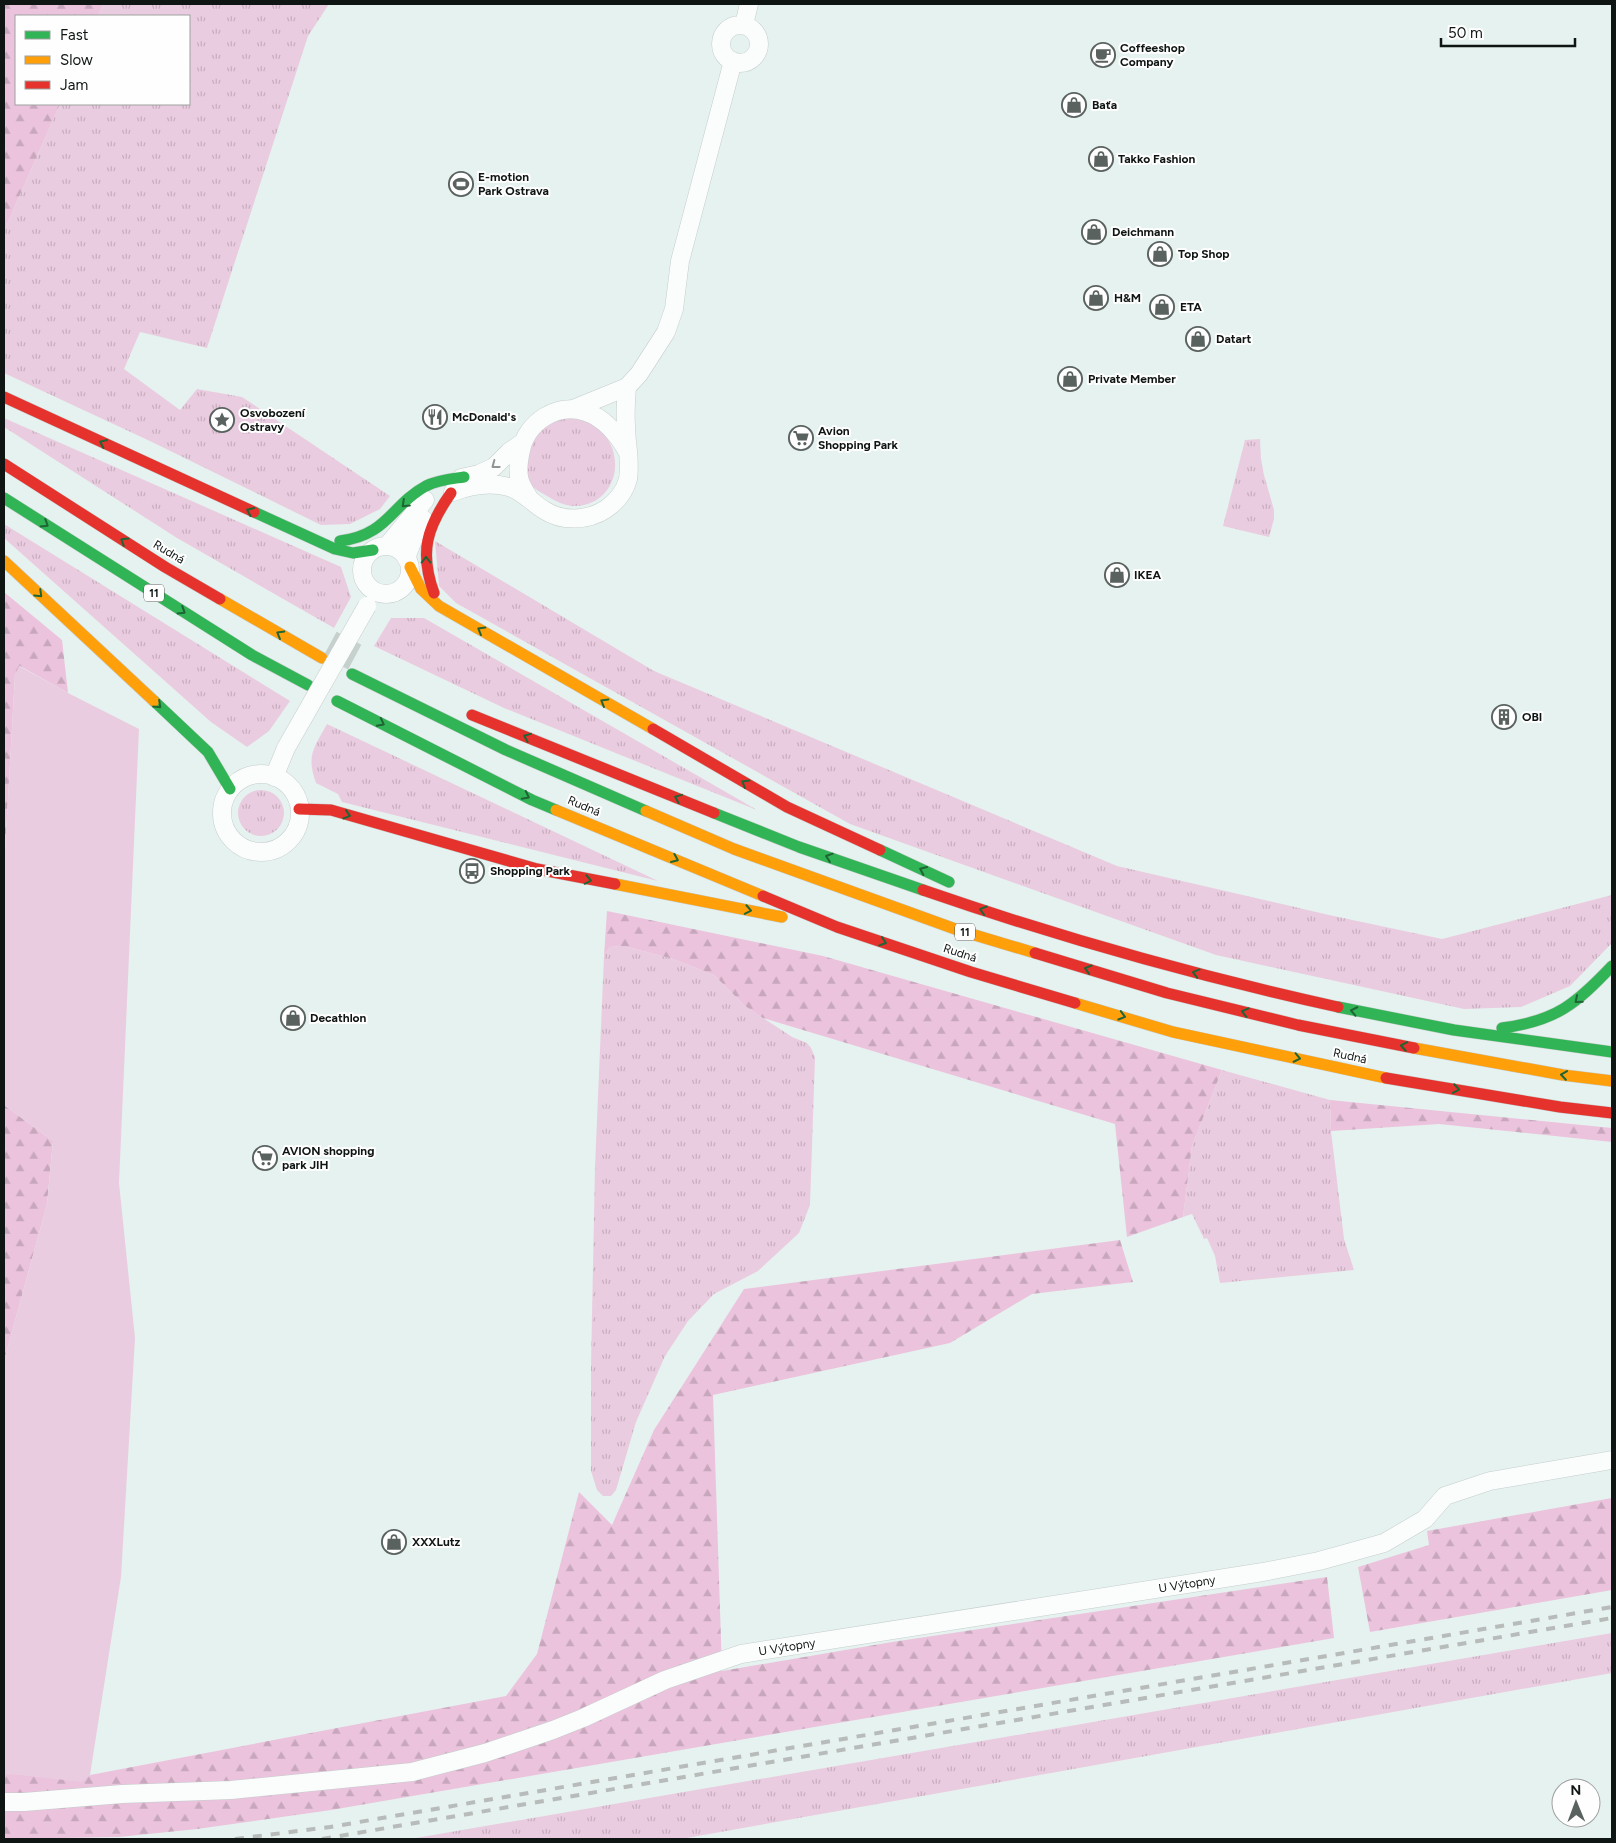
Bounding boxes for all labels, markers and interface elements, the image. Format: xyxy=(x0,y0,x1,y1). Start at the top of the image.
legend xyxy=(15,15,190,105)
scale bar xyxy=(1441,15,1575,47)
text: 50 m xyxy=(1448,24,1483,42)
text: Fast xyxy=(60,26,89,44)
place label: Coffeeshop Company xyxy=(1120,41,1185,69)
cafe icon: Coffeeshop Company xyxy=(1090,42,1116,68)
text: Slow xyxy=(60,51,93,69)
text: Jam xyxy=(60,76,88,94)
shop icon: Baťa xyxy=(1061,92,1087,118)
place label: Baťa xyxy=(1092,98,1117,112)
shop icon: Takko Fashion xyxy=(1088,146,1114,172)
place label: Takko Fashion xyxy=(1118,152,1196,166)
place label: E-motion Park Ostrava xyxy=(478,170,549,198)
sports icon: E-motion Park Ostrava xyxy=(448,171,474,197)
shop icon: Deichmann xyxy=(1081,219,1107,245)
place label: Deichmann xyxy=(1112,225,1174,239)
shop icon: Top Shop xyxy=(1147,241,1173,267)
place label: Top Shop xyxy=(1178,247,1230,261)
shop icon: H&M xyxy=(1083,285,1109,311)
place label: H&M xyxy=(1114,291,1141,305)
shop icon: ETA xyxy=(1149,294,1175,320)
place label: ETA xyxy=(1180,300,1202,314)
shop icon: Datart xyxy=(1185,326,1211,352)
place label: Datart xyxy=(1216,332,1251,346)
shop icon: Private Member xyxy=(1057,366,1083,392)
place label: Private Member xyxy=(1088,372,1176,386)
restaurant icon: McDonald's xyxy=(422,404,448,430)
place label: Osvobození Ostravy xyxy=(240,406,306,434)
place icon: Osvobození Ostravy xyxy=(209,407,235,433)
place label: McDonald's xyxy=(452,410,516,424)
place label: Avion Shopping Park xyxy=(818,424,899,452)
supermarket icon: Avion Shopping Park xyxy=(788,425,814,451)
one-way arrow xyxy=(99,439,108,449)
one-way arrow xyxy=(492,459,501,468)
one-way arrow xyxy=(402,498,411,507)
one-way arrow xyxy=(246,506,255,517)
one-way arrow xyxy=(39,518,48,528)
one-way arrow xyxy=(120,537,129,547)
street label: Rudná xyxy=(151,537,187,567)
one-way arrow xyxy=(421,555,431,563)
shop icon: IKEA xyxy=(1104,562,1130,588)
place label: IKEA xyxy=(1134,568,1162,582)
road number: 11 xyxy=(144,584,164,602)
one-way arrow xyxy=(33,588,42,597)
one-way arrow xyxy=(177,604,186,614)
one-way arrow xyxy=(477,627,486,637)
one-way arrow xyxy=(277,630,286,640)
one-way arrow xyxy=(601,698,610,708)
one-way arrow xyxy=(152,699,161,708)
building icon: OBI xyxy=(1491,704,1517,730)
place label: OBI xyxy=(1522,710,1542,724)
one-way arrow xyxy=(376,717,385,727)
one-way arrow xyxy=(523,733,532,743)
one-way arrow xyxy=(741,779,750,789)
one-way arrow xyxy=(521,790,530,800)
street label: Rudná xyxy=(566,793,602,819)
one-way arrow xyxy=(674,793,683,804)
one-way arrow xyxy=(342,809,351,819)
one-way arrow xyxy=(670,853,679,864)
one-way arrow xyxy=(825,853,834,863)
bus stop icon: Shopping Park xyxy=(459,858,485,884)
place label: Shopping Park xyxy=(490,864,571,878)
one-way arrow xyxy=(919,866,928,876)
one-way arrow xyxy=(584,874,593,884)
one-way arrow xyxy=(744,905,752,915)
one-way arrow xyxy=(979,906,987,916)
road number: 11 xyxy=(955,924,975,940)
one-way arrow xyxy=(878,937,887,947)
street label: Rudná xyxy=(942,941,978,965)
one-way arrow xyxy=(1085,965,1093,975)
one-way arrow xyxy=(1192,968,1201,979)
one-way arrow xyxy=(1575,995,1584,1003)
shop icon: Decathlon xyxy=(280,1005,306,1031)
one-way arrow xyxy=(1350,1006,1359,1016)
one-way arrow xyxy=(1241,1007,1250,1018)
place label: Decathlon xyxy=(310,1011,367,1025)
one-way arrow xyxy=(1117,1011,1125,1021)
one-way arrow xyxy=(1399,1042,1408,1052)
street label: Rudná xyxy=(1332,1046,1368,1066)
one-way arrow xyxy=(1292,1052,1301,1063)
one-way arrow xyxy=(1560,1070,1568,1080)
one-way arrow xyxy=(1452,1084,1461,1094)
place label: AVION shopping park JIH xyxy=(282,1144,374,1172)
supermarket icon: AVION shopping park JIH xyxy=(252,1145,278,1171)
shop icon: XXXLutz xyxy=(381,1529,407,1555)
place label: XXXLutz xyxy=(412,1535,461,1549)
street label: U Výtopny xyxy=(1157,1572,1217,1595)
street label: U Výtopny xyxy=(757,1635,817,1658)
north arrow xyxy=(1551,1778,1601,1828)
text: N xyxy=(1570,1782,1581,1799)

